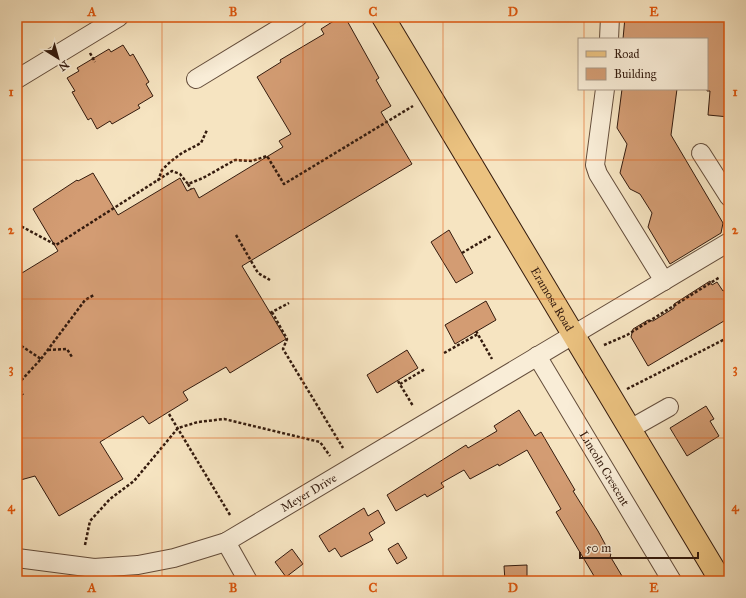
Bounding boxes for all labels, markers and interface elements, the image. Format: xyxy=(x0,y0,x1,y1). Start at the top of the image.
text: A xyxy=(87,4,97,20)
text: B xyxy=(229,4,238,20)
text: C xyxy=(369,4,378,20)
text: D xyxy=(508,4,518,20)
text: E xyxy=(649,4,659,20)
north arrow xyxy=(38,38,78,78)
legend xyxy=(578,38,708,90)
text: Road xyxy=(614,47,640,61)
text: N xyxy=(56,58,71,74)
text: Building xyxy=(614,67,657,82)
text: 1 xyxy=(8,84,14,100)
text: 1 xyxy=(732,84,738,100)
text: 2 xyxy=(8,222,15,238)
text: 2 xyxy=(732,222,739,238)
street label: Eramosa Road xyxy=(528,265,577,334)
text: 3 xyxy=(8,361,14,377)
text: 3 xyxy=(732,361,738,377)
street label: Lincoln Crescent xyxy=(577,428,633,509)
street label: Meyer Drive xyxy=(278,471,339,515)
text: 4 xyxy=(7,499,15,515)
text: 4 xyxy=(731,499,739,515)
scale bar xyxy=(580,534,698,560)
text: 50 m xyxy=(586,541,611,555)
text: A xyxy=(87,580,97,596)
text: B xyxy=(229,580,238,596)
text: C xyxy=(369,580,378,596)
text: D xyxy=(508,580,518,596)
text: E xyxy=(649,580,659,596)

